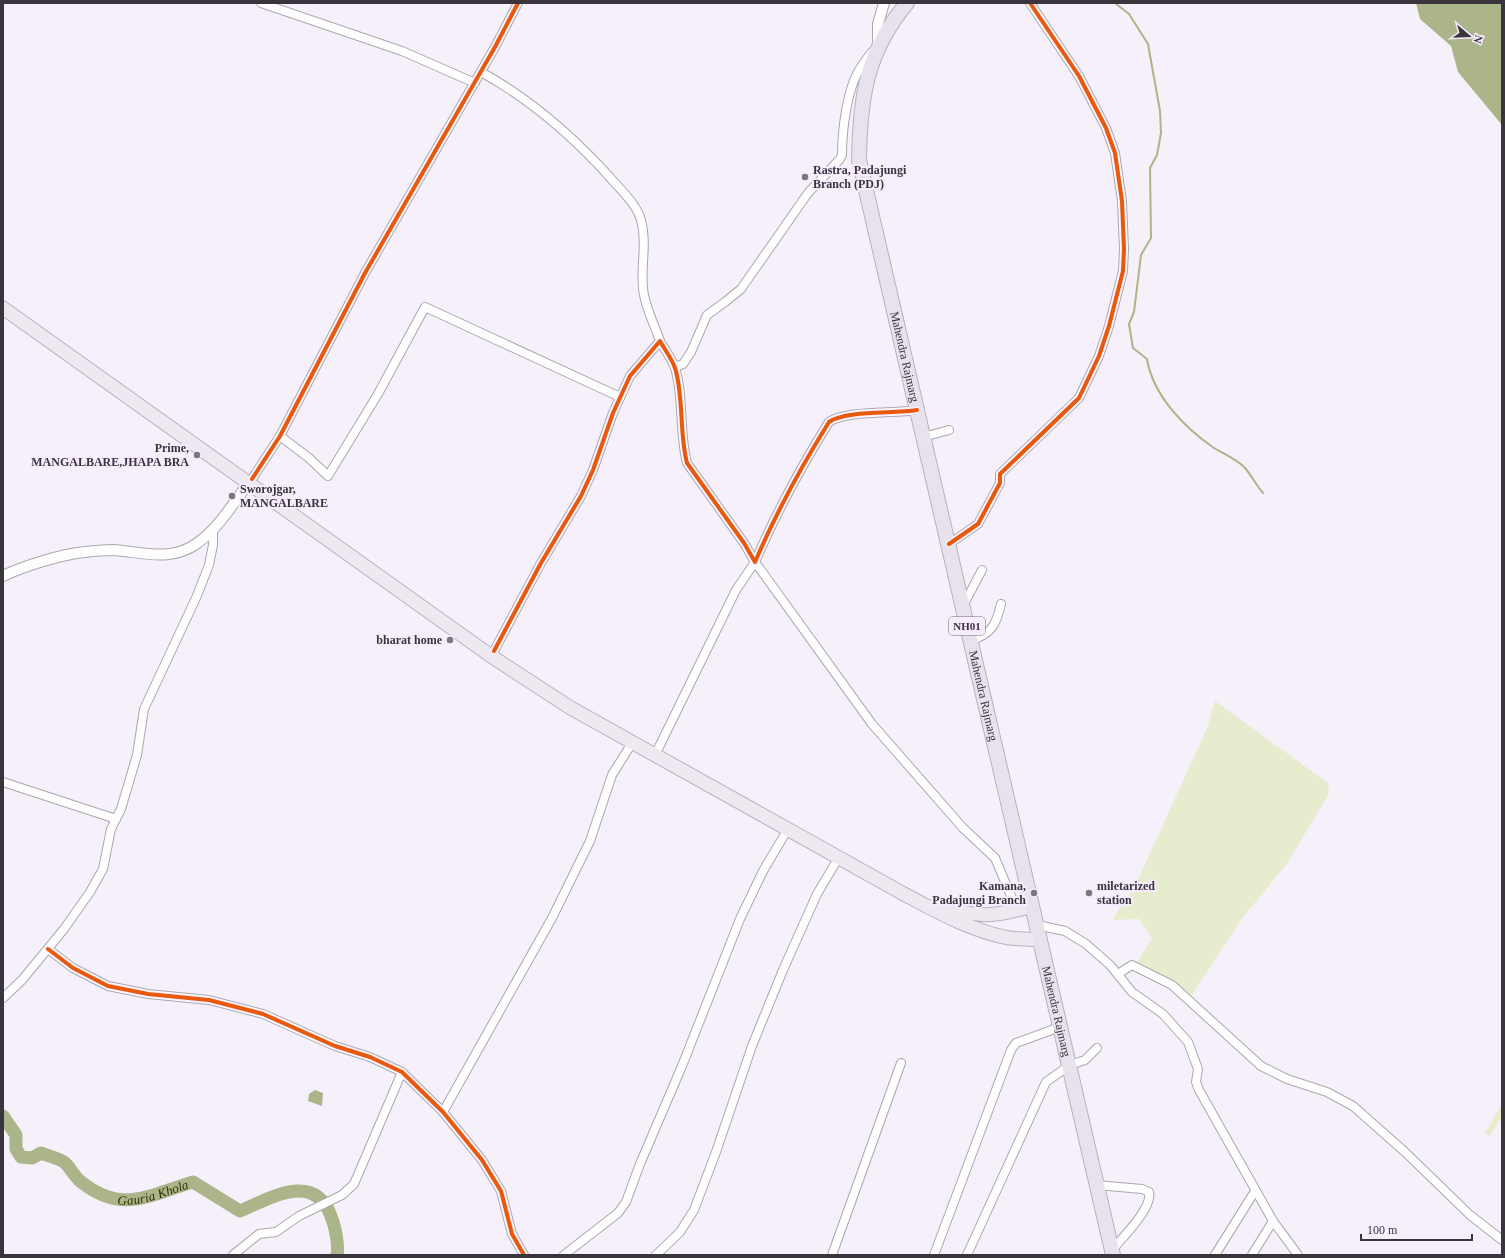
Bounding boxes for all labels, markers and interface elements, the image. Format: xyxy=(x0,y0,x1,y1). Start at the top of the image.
north arrow xyxy=(1449,16,1489,56)
text: N xyxy=(1471,34,1485,45)
place label: Rastra, Padajungi Branch (PDJ) xyxy=(813,163,907,191)
marker: Rastra, Padajungi Branch (PDJ) xyxy=(800,172,810,182)
street label: Mahendra Rajmarg xyxy=(887,310,922,404)
place label: Prime, MANGALBARE,JHAPA BRA xyxy=(31,441,189,469)
marker: Prime, MANGALBARE,JHAPA BRA xyxy=(192,450,202,460)
place label: Sworojgar, MANGALBARE xyxy=(240,482,328,510)
marker: Sworojgar, MANGALBARE xyxy=(227,491,237,501)
road number: NH01 xyxy=(949,617,985,635)
place label: bharat home xyxy=(376,633,443,647)
marker: bharat home xyxy=(445,635,455,645)
street label: Mahendra Rajmarg xyxy=(966,649,1001,743)
place label: Kamana, Padajungi Branch xyxy=(932,879,1026,907)
place label: miletarized station xyxy=(1097,879,1155,907)
marker: Kamana, Padajungi Branch xyxy=(1029,888,1039,898)
marker: miletarized station xyxy=(1084,888,1094,898)
street label: Mahendra Rajmarg xyxy=(1039,965,1074,1058)
water label: Gauria Khola xyxy=(117,1177,191,1208)
scale bar xyxy=(1361,1216,1472,1242)
text: 100 m xyxy=(1367,1223,1398,1237)

